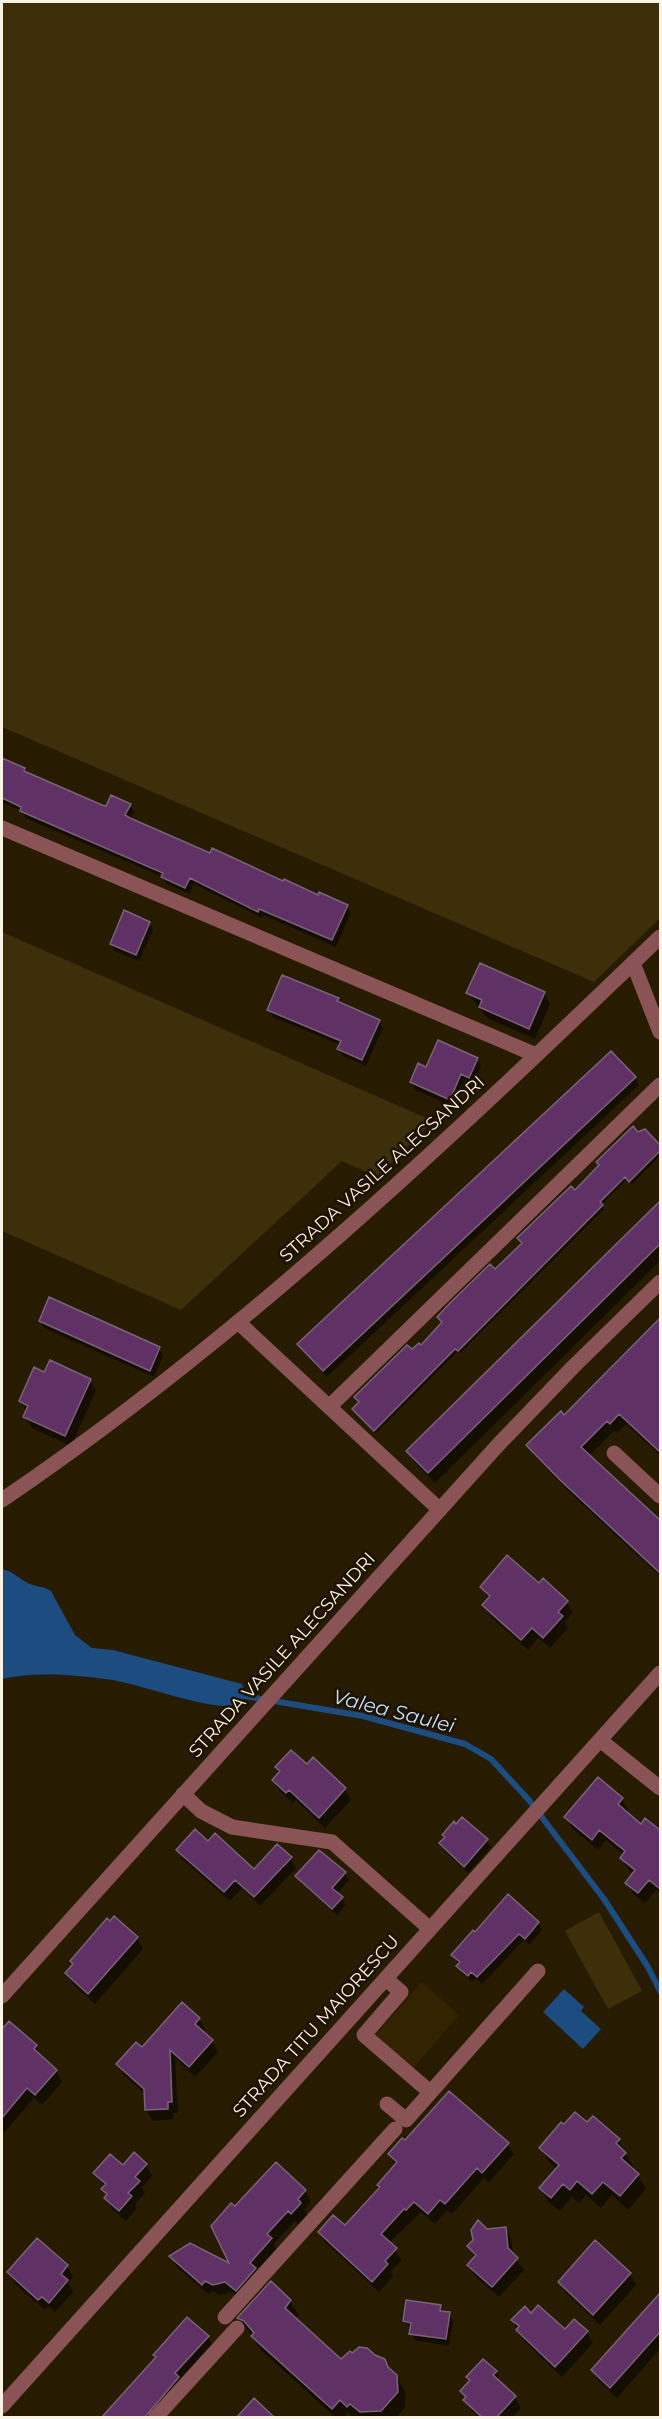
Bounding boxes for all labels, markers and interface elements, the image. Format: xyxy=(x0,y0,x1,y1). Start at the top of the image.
street label: STRADA VASILE ALECSANDRI xyxy=(275,1071,489,1267)
street label: STRADA VASILE ALECSANDRI xyxy=(184,1548,380,1762)
water label: Valea Saulei xyxy=(331,1684,458,1738)
street label: STRADA TITU MAIORESCU xyxy=(228,1930,404,2122)

